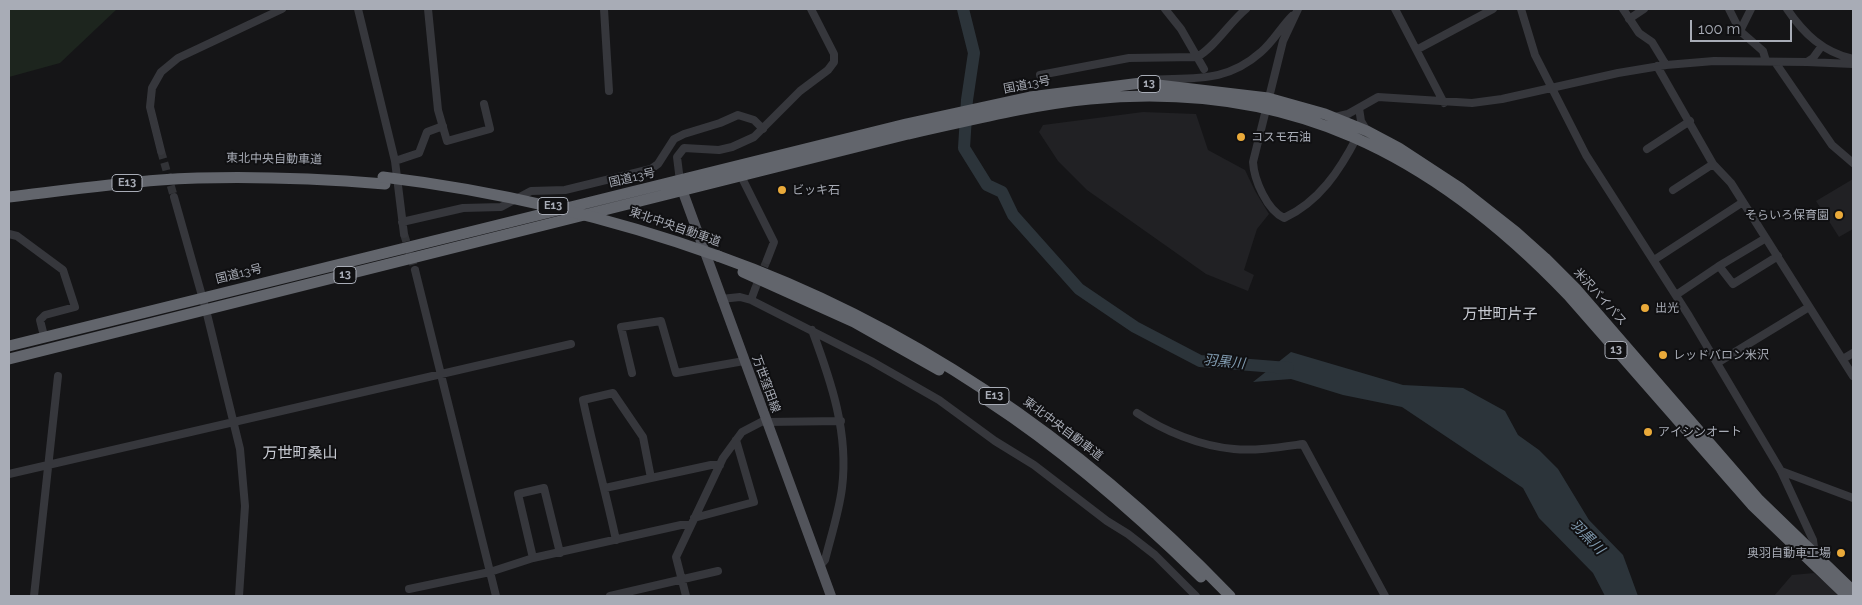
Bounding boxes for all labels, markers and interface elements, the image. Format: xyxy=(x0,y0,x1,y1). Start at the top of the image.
scale bar xyxy=(1692,10,1794,42)
text: 100 m xyxy=(1698,20,1740,38)
street label: 国道13号 xyxy=(1002,73,1052,97)
road number: 13 xyxy=(1138,76,1160,92)
place label: コスモ石油 xyxy=(1251,130,1311,144)
marker: コスモ石油 xyxy=(1235,131,1247,143)
street label: 東北中央自動車道 xyxy=(226,151,322,167)
street label: 国道13号 xyxy=(607,166,657,190)
road number: E13 xyxy=(112,174,142,192)
place label: ビッキ石 xyxy=(792,183,840,197)
marker: ビッキ石 xyxy=(776,184,788,196)
road number: E13 xyxy=(538,198,568,215)
street label: 東北中央自動車道 xyxy=(627,205,723,249)
place label: そらいろ保育園 xyxy=(1745,208,1829,222)
marker: そらいろ保育園 xyxy=(1833,209,1845,221)
street label: 国道13号 xyxy=(214,261,264,287)
street label: 米沢バイパス xyxy=(1571,265,1629,329)
road number: 13 xyxy=(334,266,356,284)
place label: 出光 xyxy=(1655,301,1679,315)
marker: 出光 xyxy=(1639,302,1651,314)
district label: 万世町片子 xyxy=(1463,305,1537,323)
road number: 13 xyxy=(1605,342,1627,358)
place label: レッドバロン米沢 xyxy=(1673,348,1769,362)
marker: レッドバロン米沢 xyxy=(1657,349,1669,361)
water label: 羽黒川 xyxy=(1202,351,1246,373)
street label: 万世窪田線 xyxy=(749,353,783,415)
road number: E13 xyxy=(979,388,1009,404)
street label: 東北中央自動車道 xyxy=(1020,394,1106,464)
place label: アイシンオート xyxy=(1658,425,1742,439)
marker: アイシンオート xyxy=(1642,426,1654,438)
district label: 万世町桑山 xyxy=(263,444,337,462)
water label: 羽黒川 xyxy=(1566,516,1608,558)
place label: 奥羽自動車工場 xyxy=(1747,546,1831,560)
marker: 奥羽自動車工場 xyxy=(1835,547,1847,559)

